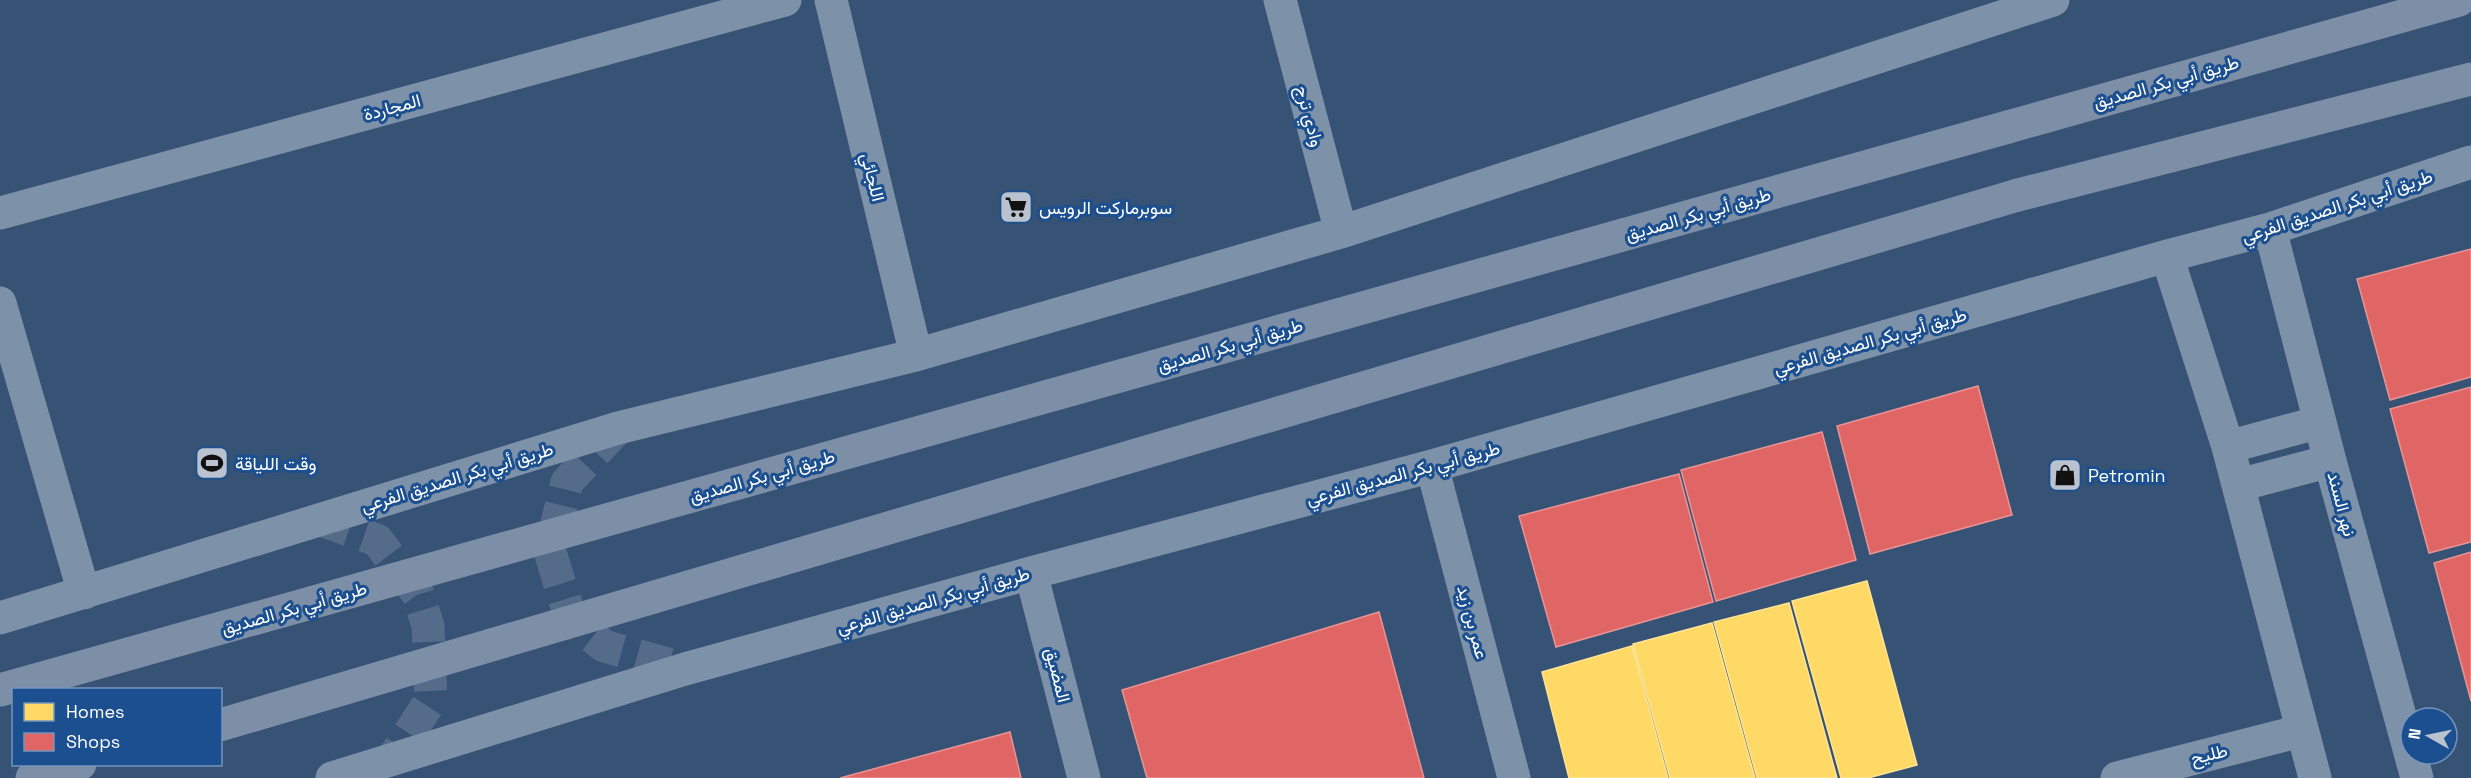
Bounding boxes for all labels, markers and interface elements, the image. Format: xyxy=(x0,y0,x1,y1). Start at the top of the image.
street label: طريق أبي بكر الصديق xyxy=(2091,50,2242,118)
street label: وادي ترج xyxy=(1287,83,1329,150)
street label: المجاردة xyxy=(361,88,423,126)
street label: اللجائي xyxy=(852,150,890,205)
street label: طريق أبي بكر الصديق الفرعي xyxy=(2238,164,2437,252)
street label: طريق أبي بكر الصديق xyxy=(1623,182,1774,250)
supermarket icon: سوبرماركت الرويس xyxy=(998,189,1034,225)
place label: سوبرماركت الرويس xyxy=(1039,196,1172,219)
street label: طريق أبي بكر الصديق الفرعي xyxy=(1771,302,1970,383)
street label: طريق أبي بكر الصديق xyxy=(1155,313,1306,381)
street label: طريق أبي بكر الصديق الفرعي xyxy=(1304,436,1503,514)
street label: طريق أبي بكر الصديق الفرعي xyxy=(358,437,557,521)
street label: طريق أبي بكر الصديق xyxy=(687,444,838,512)
sports icon: وقت اللياقة xyxy=(194,445,230,481)
place label: وقت اللياقة xyxy=(235,452,316,475)
shop icon: Petromin xyxy=(2047,457,2083,493)
place label: Petromin xyxy=(2088,464,2166,487)
street label: نهر السند xyxy=(2322,469,2362,539)
street label: طريق أبي بكر الصديق الفرعي xyxy=(834,561,1033,642)
street label: طريق أبي بكر الصديق xyxy=(219,576,370,644)
street label: عمر بن زيد xyxy=(1452,583,1494,661)
street label: المضيق xyxy=(1040,645,1076,705)
legend xyxy=(12,688,222,766)
text: Homes xyxy=(66,700,125,723)
north arrow xyxy=(2399,706,2459,766)
text: N xyxy=(2403,727,2426,741)
text: Shops xyxy=(66,730,120,753)
street label: طليح xyxy=(2188,738,2230,771)

